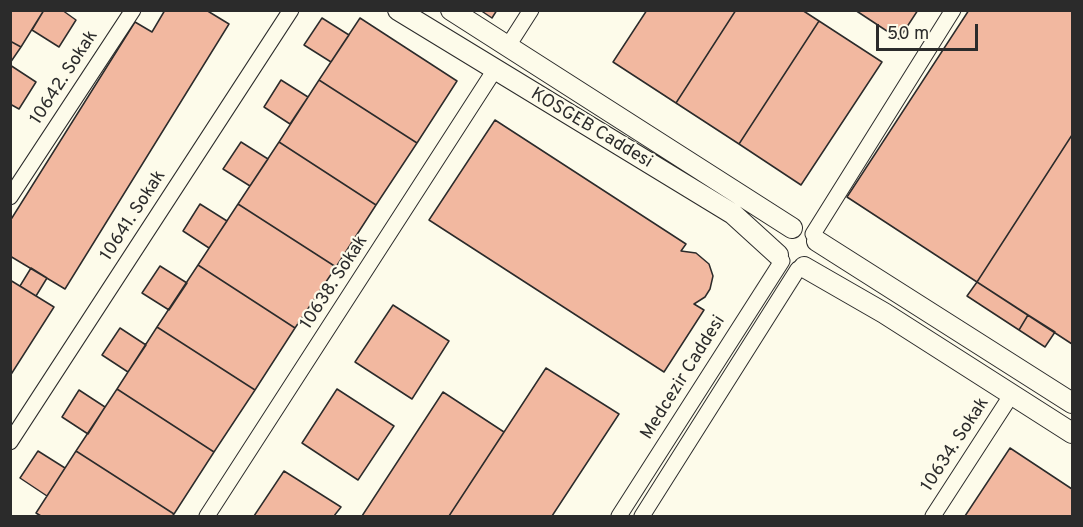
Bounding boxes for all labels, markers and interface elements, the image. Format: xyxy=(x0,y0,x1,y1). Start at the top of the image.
scale bar xyxy=(879,12,981,50)
text: 50 m xyxy=(887,23,929,46)
street label: 10642. Sokak xyxy=(26,27,104,129)
street label: KOSGEB Caddesi xyxy=(526,84,656,174)
street label: 10641. Sokak xyxy=(97,167,171,265)
street label: 10638. Sokak xyxy=(297,232,373,334)
street label: Medcezir Caddesi xyxy=(637,312,731,444)
street label: 10634. Sokak xyxy=(918,394,994,496)

